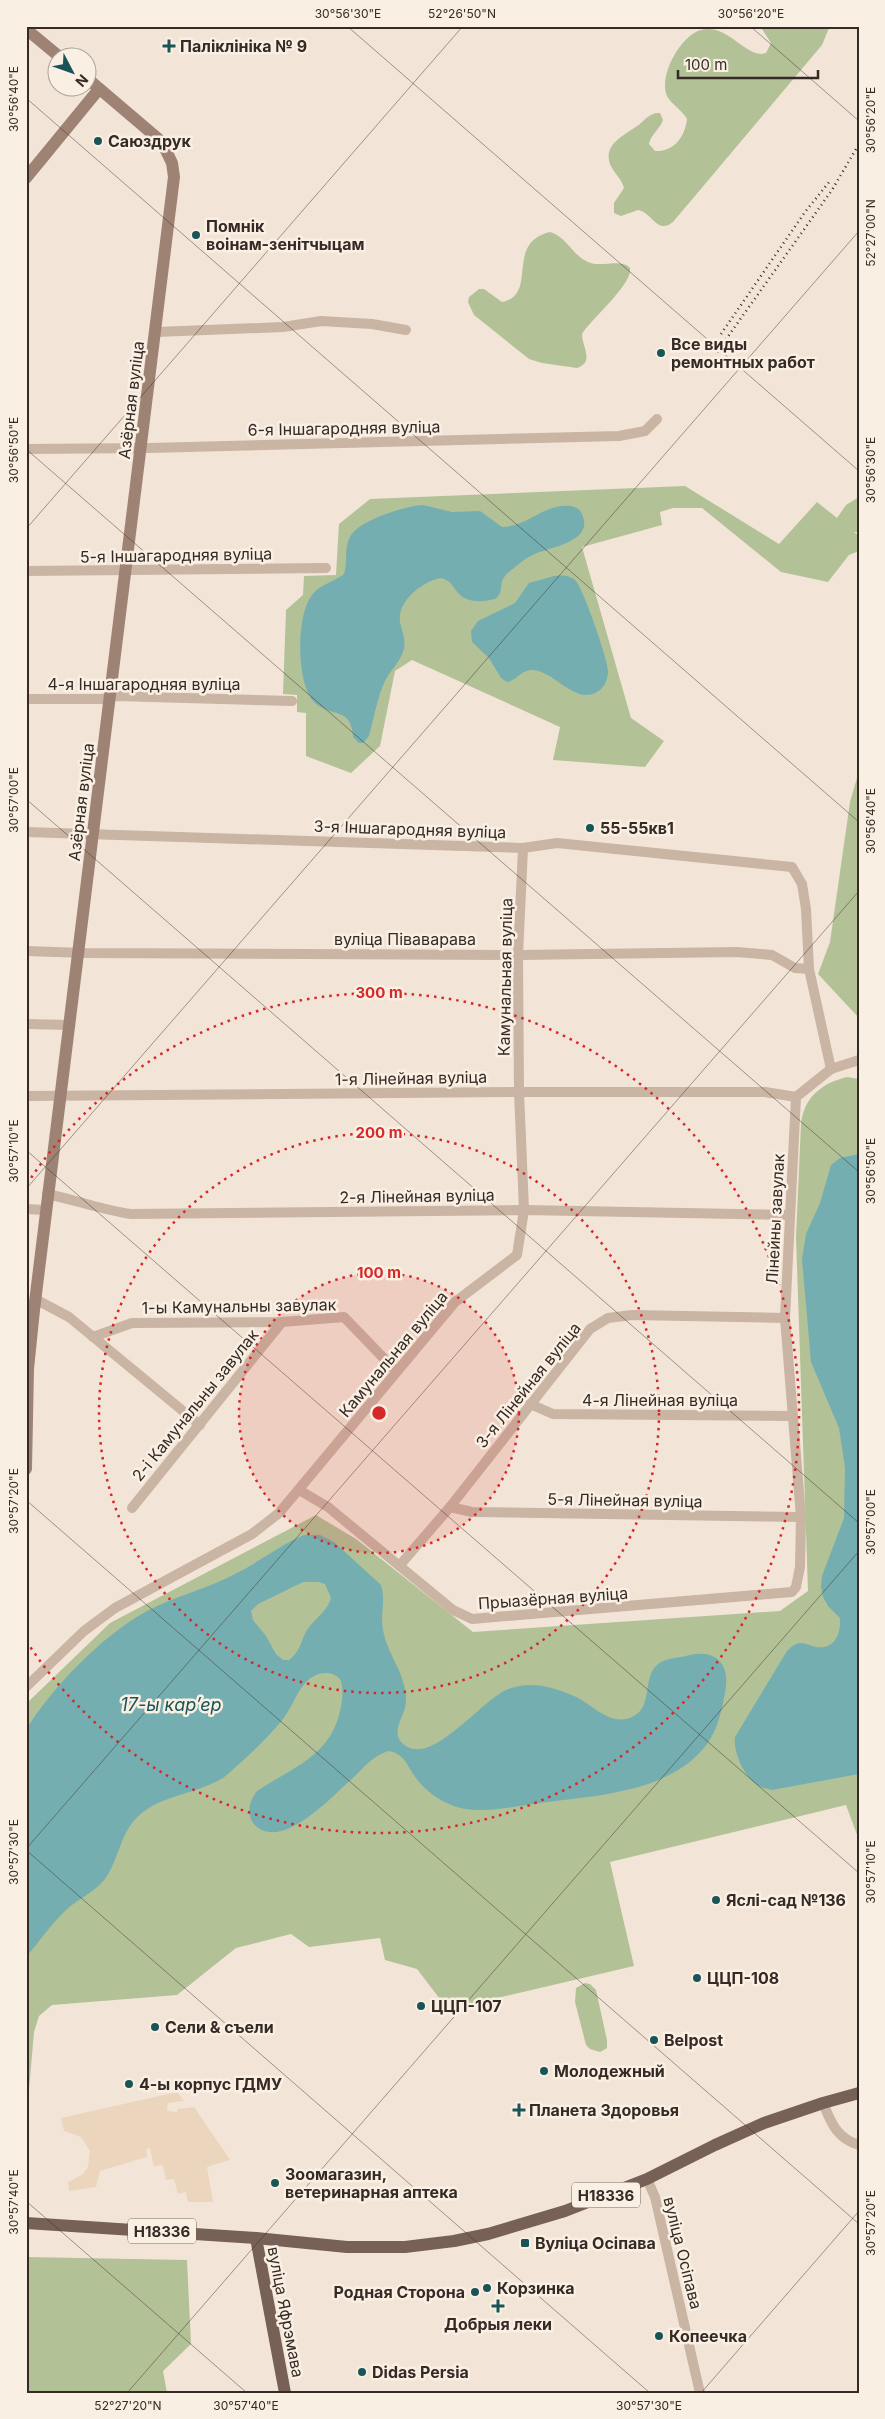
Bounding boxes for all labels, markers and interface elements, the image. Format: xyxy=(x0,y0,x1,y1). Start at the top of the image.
text: 30°56'30"E xyxy=(315,6,381,21)
text: 52°26'50"N xyxy=(428,6,496,21)
text: 30°56'20"E xyxy=(718,6,784,21)
place label: Паліклініка № 9 xyxy=(180,36,307,56)
marker: Паліклініка № 9 xyxy=(162,39,176,53)
north arrow xyxy=(48,48,98,98)
scale bar xyxy=(678,48,818,80)
text: 100 m xyxy=(685,55,727,74)
text: 30°56'40"E xyxy=(6,66,21,132)
text: N xyxy=(72,71,92,90)
text: 30°56'20"E xyxy=(863,87,878,153)
place label: Саюздрук xyxy=(108,131,191,151)
marker: Саюздрук xyxy=(92,135,104,147)
text: 52°27'00"N xyxy=(863,199,878,267)
place label: Помнік воінам-зенітчыцам xyxy=(206,216,364,254)
marker: Помнік воінам-зенітчыцам xyxy=(190,229,202,241)
place label: Все виды ремонтных работ xyxy=(671,334,815,372)
street label: Азёрная вуліца xyxy=(114,340,148,460)
marker: Все виды ремонтных работ xyxy=(655,347,667,359)
street label: 6-я Іншагародняя вуліца xyxy=(248,416,440,440)
text: 30°56'50"E xyxy=(6,417,21,483)
text: 30°56'30"E xyxy=(863,437,878,503)
street label: 5-я Іншагародняя вуліца xyxy=(80,543,272,567)
street label: 4-я Іншагародняя вуліца xyxy=(48,674,240,694)
street label: Азёрная вуліца xyxy=(64,742,98,862)
text: 30°57'00"E xyxy=(6,767,21,833)
text: 30°56'40"E xyxy=(863,788,878,854)
street label: 3-я Іншагародняя вуліца xyxy=(313,816,507,842)
place label: 55-55кв1 xyxy=(600,818,674,838)
marker: 55-55кв1 xyxy=(584,822,596,834)
street label: Камунальная вуліца xyxy=(494,898,516,1056)
street label: вуліца Піваварава xyxy=(334,929,476,949)
text: 300 m xyxy=(355,983,403,1002)
street label: 1-я Лінейная вуліца xyxy=(335,1067,487,1089)
text: 30°57'10"E xyxy=(6,1119,21,1183)
text: 200 m xyxy=(356,1123,402,1142)
text: 30°56'50"E xyxy=(863,1138,878,1204)
street label: Лінейны завулак xyxy=(762,1153,788,1285)
street label: 2-я Лінейная вуліца xyxy=(339,1185,495,1207)
text: 100 m xyxy=(357,1263,401,1282)
street label: Камунальная вуліца xyxy=(334,1287,452,1421)
street label: 1-ы Камунальны завулак xyxy=(142,1294,337,1318)
street label: 3-я Лінейная вуліца xyxy=(471,1318,585,1452)
street label: 2-і Камунальны завулак xyxy=(127,1325,263,1485)
street label: 4-я Лінейная вуліца xyxy=(582,1390,738,1410)
centre of rings xyxy=(370,1404,388,1422)
text: 30°57'20"E xyxy=(6,1468,21,1534)
street label: 5-я Лінейная вуліца xyxy=(547,1489,703,1511)
text: 30°57'00"E xyxy=(863,1489,878,1555)
street label: Прыазёрная вуліца xyxy=(477,1583,629,1613)
water label: 17-ы кар’ер xyxy=(120,1694,222,1715)
text: 30°57'30"E xyxy=(6,1819,21,1885)
text: 30°57'10"E xyxy=(863,1840,878,1904)
place label: Яслі-сад №136 xyxy=(726,1890,846,1910)
marker: Яслі-сад №136 xyxy=(710,1894,722,1906)
place label: ЦЦП-108 xyxy=(707,1968,779,1988)
marker: ЦЦП-108 xyxy=(691,1972,703,1984)
place label: ЦЦП-107 xyxy=(431,1996,502,2016)
marker: ЦЦП-107 xyxy=(415,2000,427,2012)
place label: Сели & съели xyxy=(165,2017,274,2037)
marker: Сели & съели xyxy=(149,2021,161,2033)
place label: Belpost xyxy=(664,2030,723,2050)
marker: Belpost xyxy=(648,2034,660,2046)
place label: Молодежный xyxy=(554,2061,665,2081)
marker: Молодежный xyxy=(538,2065,550,2077)
place label: 4-ы корпус ГДМУ xyxy=(139,2074,282,2094)
marker: 4-ы корпус ГДМУ xyxy=(123,2078,135,2090)
place label: Планета Здоровья xyxy=(529,2100,679,2120)
marker: Планета Здоровья xyxy=(513,2104,525,2116)
place label: Зоомагазин, ветеринарная аптека xyxy=(285,2164,458,2202)
text: 30°57'40"E xyxy=(6,2169,21,2235)
marker: Зоомагазин, ветеринарная аптека xyxy=(269,2177,281,2189)
road number: Н18336 xyxy=(572,2182,640,2208)
text: 30°57'20"E xyxy=(863,2190,878,2256)
street label: вуліца Осіпава xyxy=(659,2195,707,2311)
road number: Н18336 xyxy=(128,2218,196,2244)
place label: Вуліца Осіпава xyxy=(535,2233,656,2253)
marker: Вуліца Осіпава xyxy=(519,2237,531,2249)
street label: вуліца Яфрэмава xyxy=(264,2245,308,2379)
place label: Корзинка xyxy=(497,2278,575,2298)
place label: Родная Сторона xyxy=(333,2282,465,2302)
marker: Корзинка xyxy=(481,2282,493,2294)
marker: Родная Сторона xyxy=(469,2286,481,2298)
marker: Добрыя леки xyxy=(492,2300,504,2312)
place label: Добрыя леки xyxy=(444,2314,552,2334)
place label: Копеечка xyxy=(669,2326,747,2346)
marker: Копеечка xyxy=(653,2330,665,2342)
place label: Didas Persia xyxy=(372,2362,469,2382)
marker: Didas Persia xyxy=(356,2366,368,2378)
text: 52°27'20"N xyxy=(94,2398,162,2413)
text: 30°57'40"E xyxy=(213,2398,279,2413)
text: 30°57'30"E xyxy=(616,2398,682,2413)

